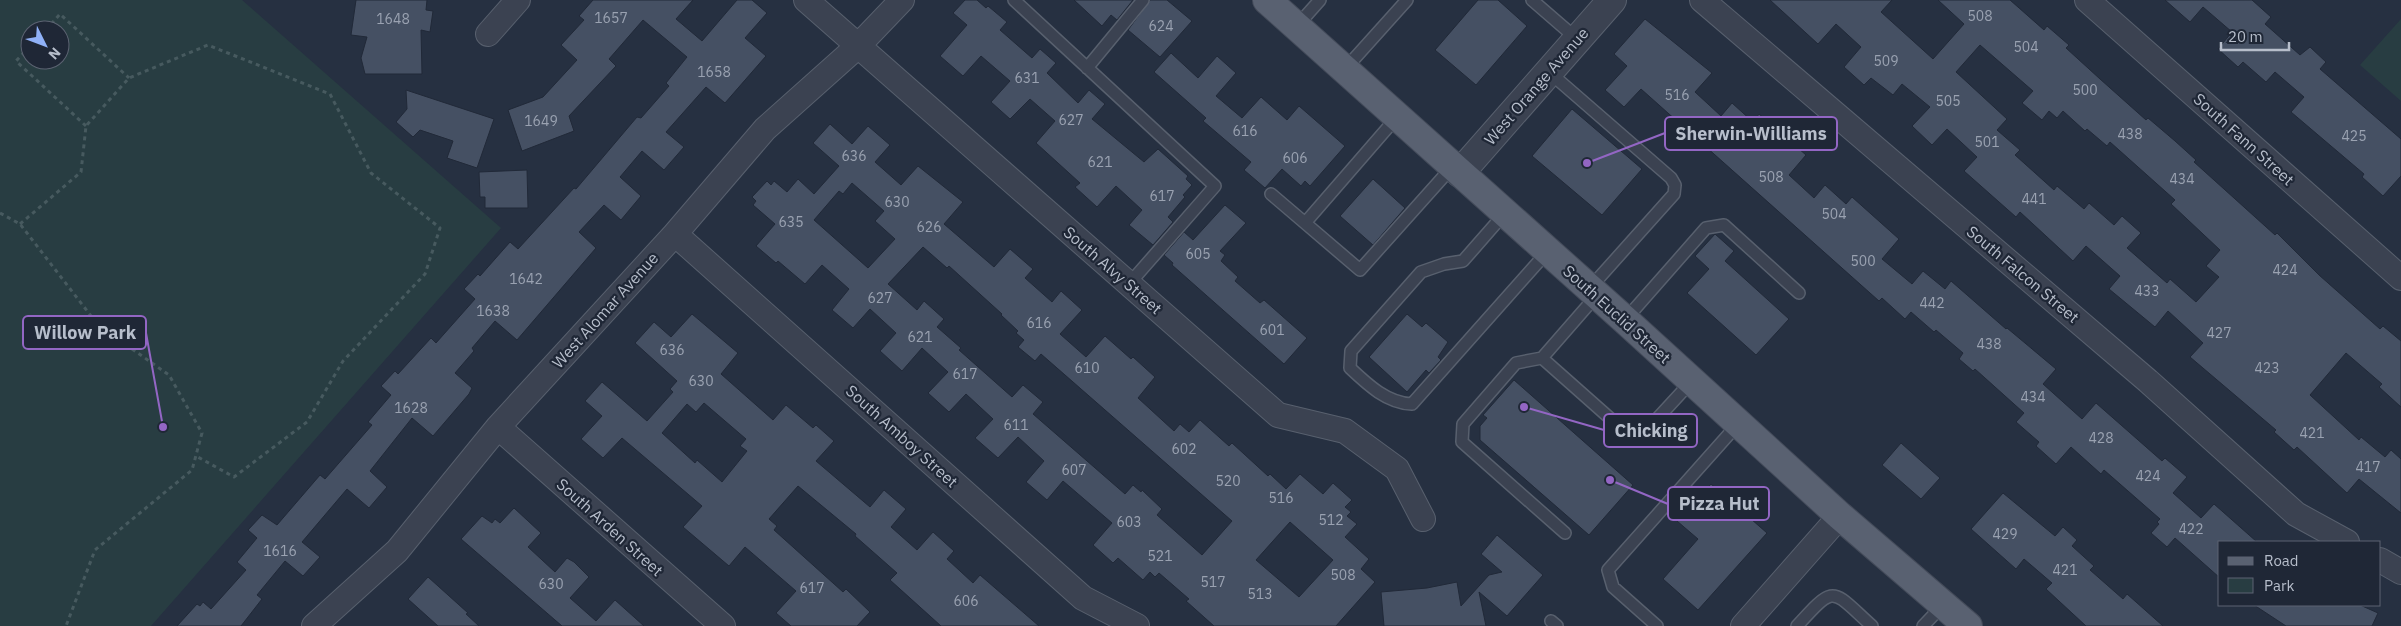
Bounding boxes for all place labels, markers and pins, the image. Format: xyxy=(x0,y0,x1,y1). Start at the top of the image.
callout: Sherwin-Williams xyxy=(1665,117,1837,150)
callout: Willow Park xyxy=(23,316,146,349)
callout: Chicking xyxy=(1604,414,1697,447)
callout: Pizza Hut xyxy=(1668,487,1769,520)

